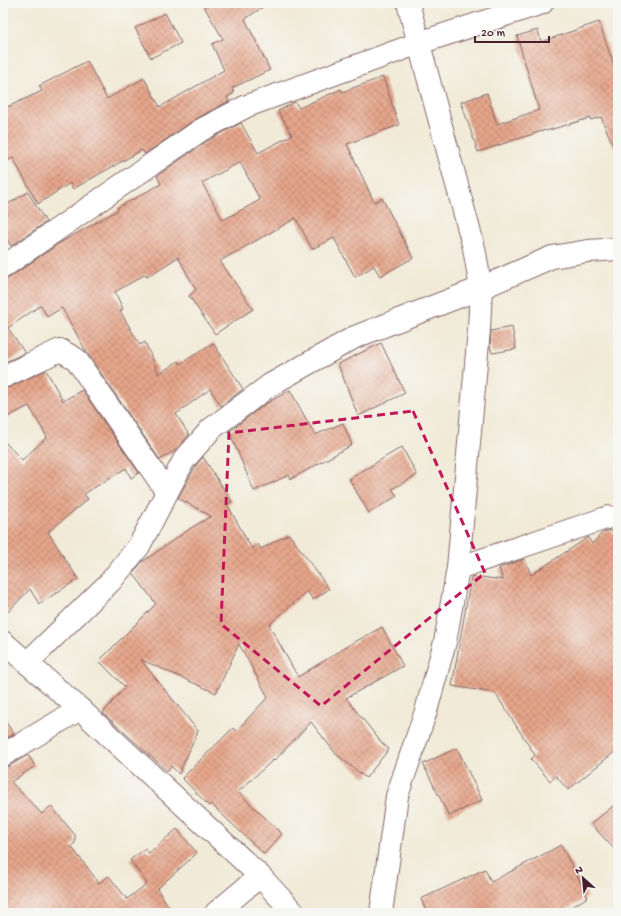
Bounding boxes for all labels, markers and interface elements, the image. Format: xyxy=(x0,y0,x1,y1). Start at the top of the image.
scale bar xyxy=(475,18,549,44)
text: 20 m xyxy=(481,27,506,41)
north arrow xyxy=(563,858,603,898)
text: N xyxy=(573,864,585,878)

